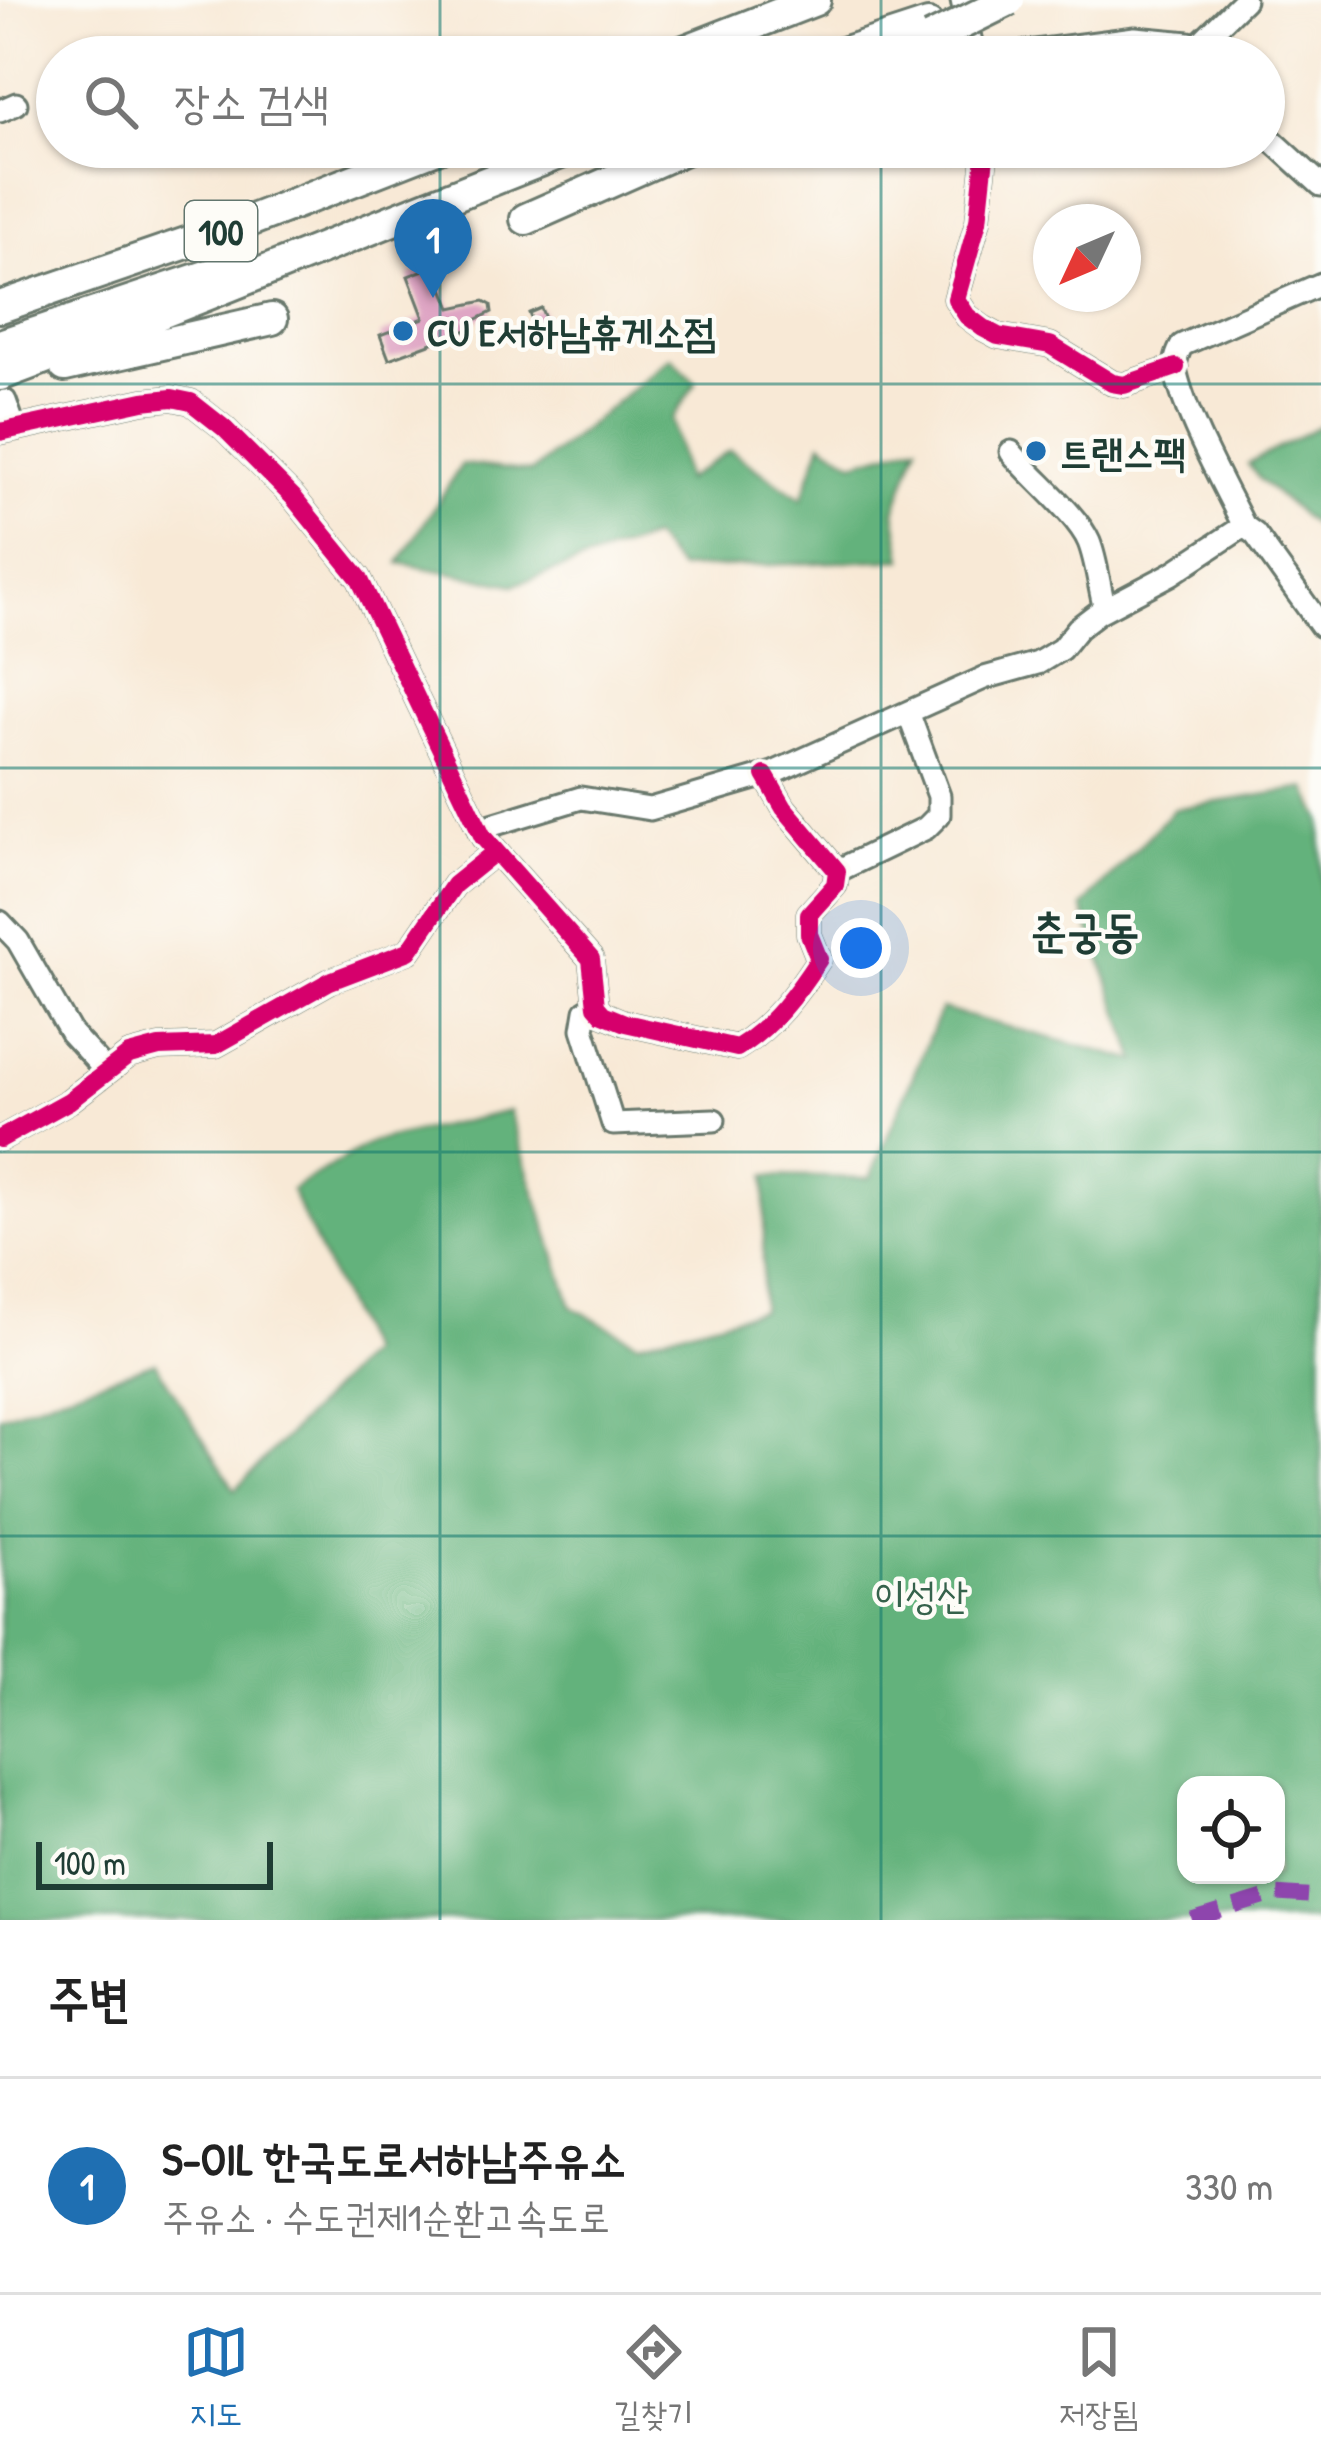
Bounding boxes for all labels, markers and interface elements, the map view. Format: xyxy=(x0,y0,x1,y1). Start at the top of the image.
search box xyxy=(36,36,1285,168)
icon: search xyxy=(78,69,144,135)
text: 장소 검색 xyxy=(174,71,329,132)
pin: 1 xyxy=(394,199,472,298)
road number: 100 xyxy=(185,201,257,261)
north arrow xyxy=(1033,204,1141,312)
place label: CU E서하남휴게소점 xyxy=(427,305,716,358)
marker: CU E서하남휴게소점 xyxy=(390,318,416,344)
place label: 트랜스팩 xyxy=(1060,425,1186,478)
marker: 트랜스팩 xyxy=(1023,438,1049,464)
district label: 춘궁동 xyxy=(1031,899,1139,960)
your location xyxy=(831,918,891,978)
park label: 이성산 xyxy=(874,1568,968,1621)
map controls xyxy=(1177,1776,1285,1884)
button: locate xyxy=(1177,1776,1285,1884)
scale bar xyxy=(36,1836,273,1889)
text: 100 m xyxy=(54,1841,126,1885)
text: 주변 xyxy=(48,1963,130,2032)
text: S-OIL 한국도로서하남주유소 xyxy=(162,2128,626,2189)
text: 1 xyxy=(80,2159,94,2212)
text: 330 m xyxy=(1185,2159,1273,2212)
text: 주유소 · 수도권제1순환고속도로 xyxy=(162,2190,610,2243)
tab: 지도 xyxy=(183,2319,249,2436)
tab: 길찾기 xyxy=(614,2319,694,2436)
tab: 저장됨 xyxy=(1059,2319,1138,2436)

